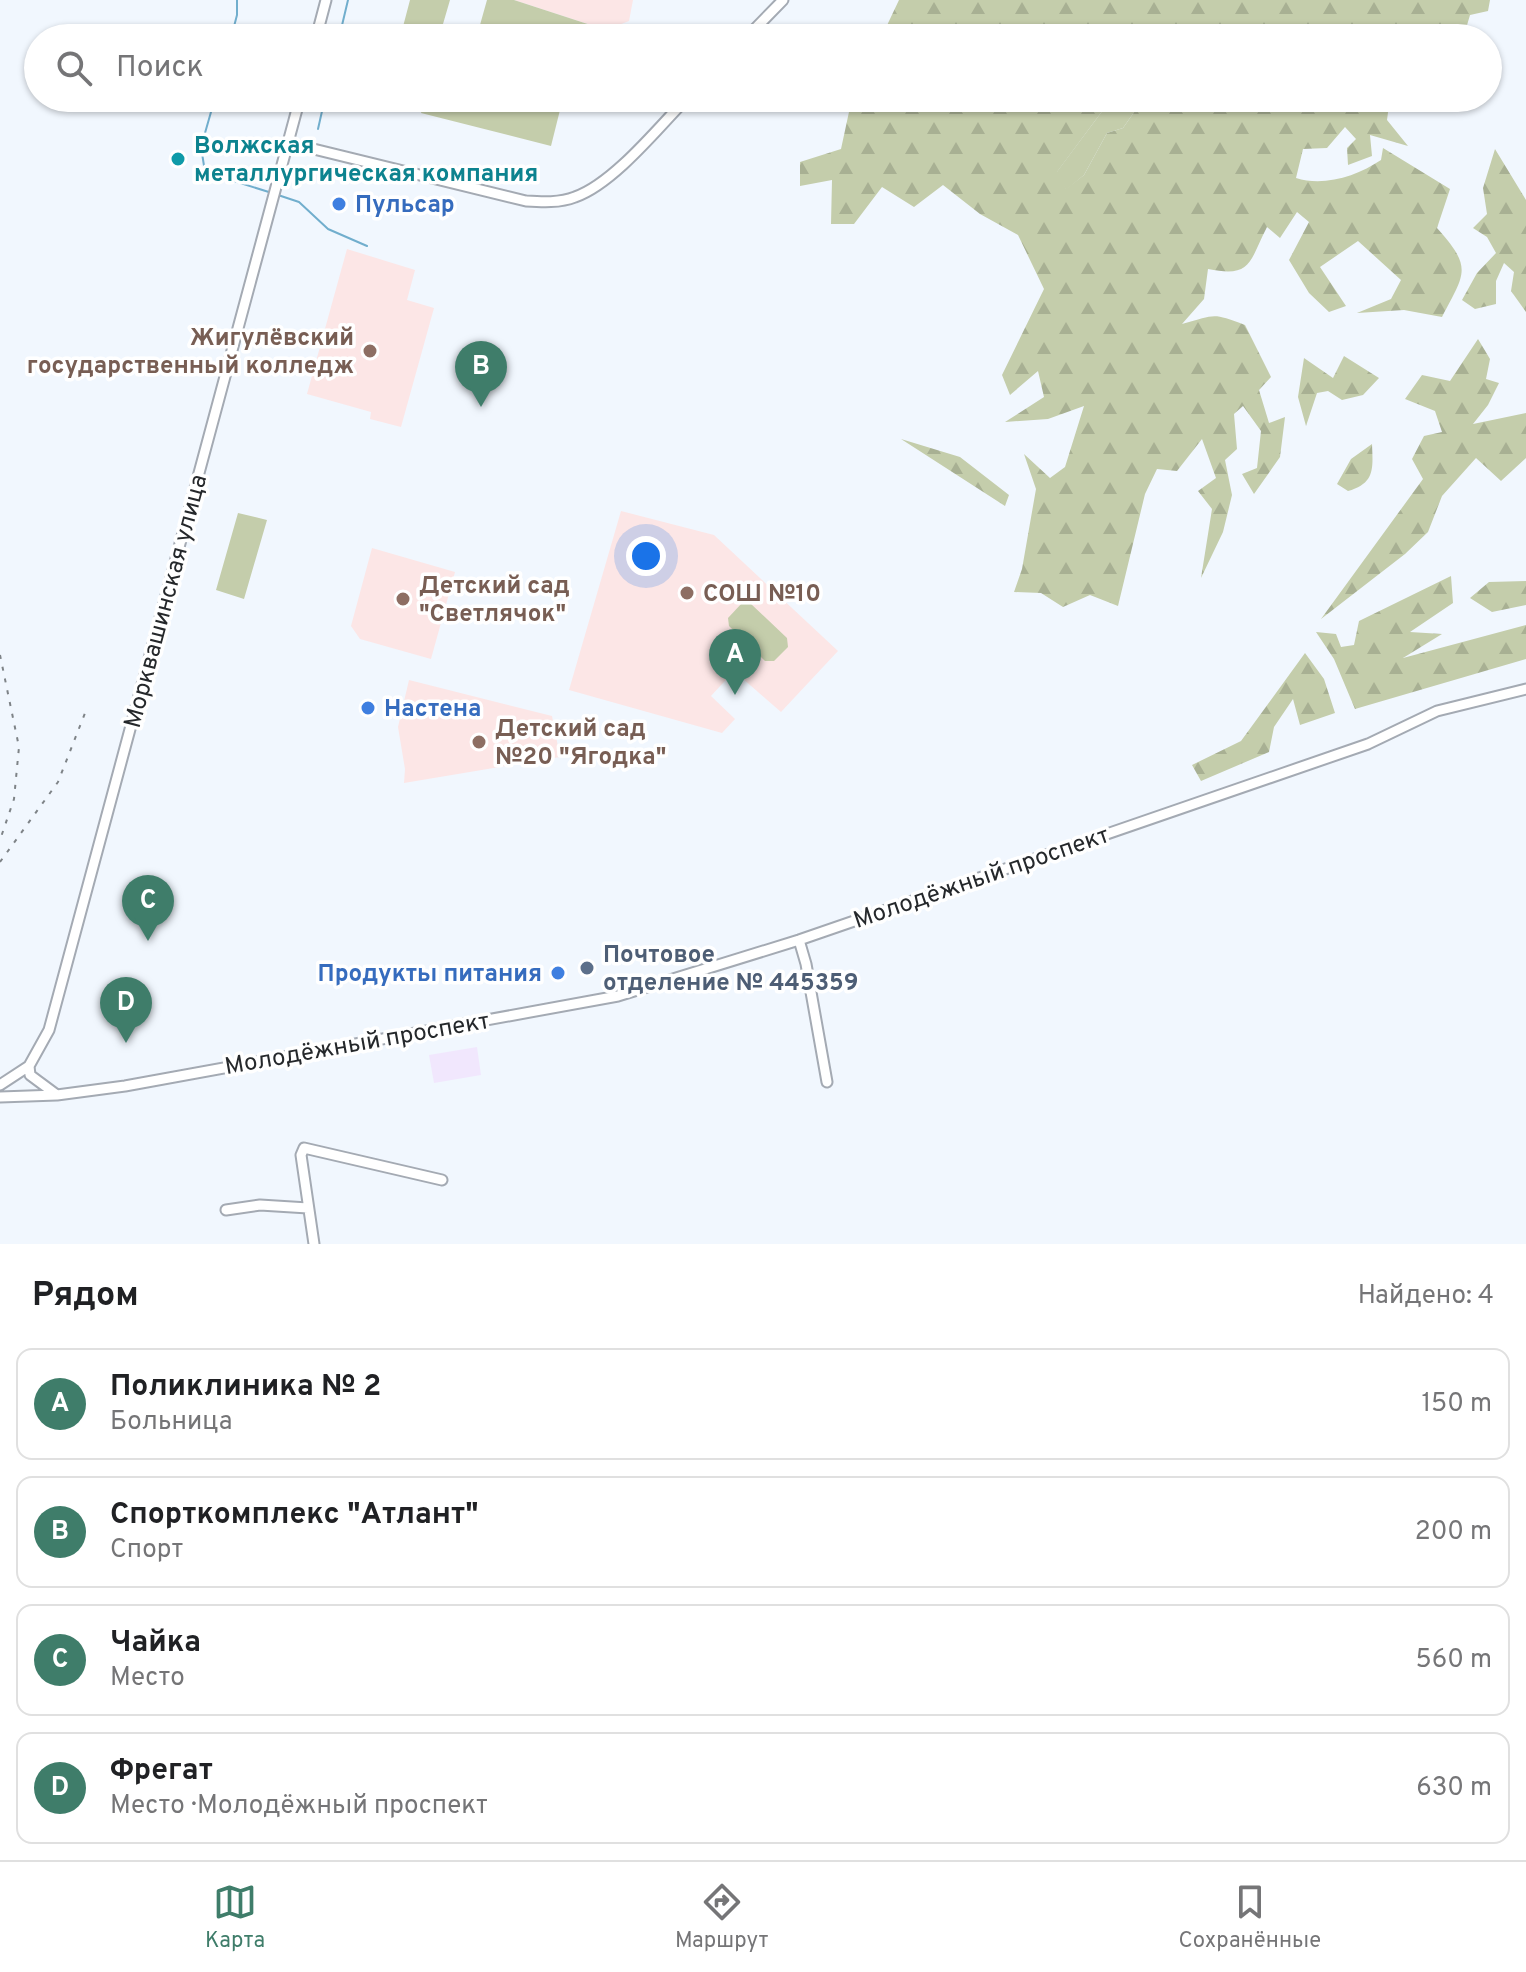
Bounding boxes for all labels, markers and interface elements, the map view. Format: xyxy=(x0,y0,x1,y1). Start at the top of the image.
search box xyxy=(24,24,1502,112)
icon: search xyxy=(52,46,96,90)
text: Поиск xyxy=(116,50,204,87)
place label: Волжская металлургическая компания xyxy=(194,132,538,190)
marker: Волжская металлургическая компания xyxy=(169,150,187,168)
place label: Пульсар xyxy=(355,191,455,221)
marker: Пульсар xyxy=(330,195,348,213)
place label: Жигулёвский государственный колледж xyxy=(27,324,354,382)
pin: B xyxy=(455,341,507,407)
marker: Жигулёвский государственный колледж xyxy=(361,342,379,360)
street label: Морквашинская улица xyxy=(119,471,215,732)
your location xyxy=(626,536,666,576)
place label: Детский сад "Светлячок" xyxy=(419,572,570,630)
place label: СОШ №10 xyxy=(703,580,821,610)
marker: СОШ №10 xyxy=(678,584,696,602)
marker: Детский сад "Светлячок" xyxy=(394,590,412,608)
pin: A xyxy=(709,629,761,695)
place label: Настена xyxy=(384,695,481,725)
marker: Настена xyxy=(359,699,377,717)
place label: Детский сад №20 "Ягодка" xyxy=(495,715,666,773)
marker: Детский сад №20 "Ягодка" xyxy=(470,733,488,751)
street label: Молодёжный проспект xyxy=(850,821,1114,937)
pin: C xyxy=(122,875,174,941)
place label: Почтовое отделение № 445359 xyxy=(603,941,858,999)
marker: Почтовое отделение № 445359 xyxy=(578,959,596,977)
place label: Продукты питания xyxy=(318,960,542,990)
marker: Продукты питания xyxy=(549,964,567,982)
pin: D xyxy=(100,977,152,1043)
street label: Молодёжный проспект xyxy=(223,1007,492,1083)
text: Рядом xyxy=(32,1275,139,1318)
text: Найдено: 4 xyxy=(1358,1280,1494,1313)
text: Поликлиника № 2 xyxy=(110,1369,381,1406)
text: A xyxy=(51,1388,69,1421)
text: 150 m xyxy=(1421,1388,1492,1421)
text: Больница xyxy=(110,1406,232,1439)
text: Спорткомплекс "Атлант" xyxy=(110,1497,479,1534)
text: B xyxy=(51,1516,69,1549)
text: 200 m xyxy=(1415,1516,1492,1549)
text: Спорт xyxy=(110,1534,183,1567)
text: Чайка xyxy=(110,1625,201,1662)
text: C xyxy=(52,1644,68,1677)
text: 560 m xyxy=(1416,1644,1492,1677)
text: Место xyxy=(110,1662,185,1695)
text: Фрегат xyxy=(110,1753,213,1790)
text: D xyxy=(51,1772,69,1805)
text: 630 m xyxy=(1416,1772,1492,1805)
text: Место · Молодёжный проспект xyxy=(110,1790,488,1823)
tab: Карта xyxy=(205,1880,265,1955)
tab: Маршрут xyxy=(675,1880,769,1955)
tab: Сохранённые xyxy=(1178,1880,1321,1955)

